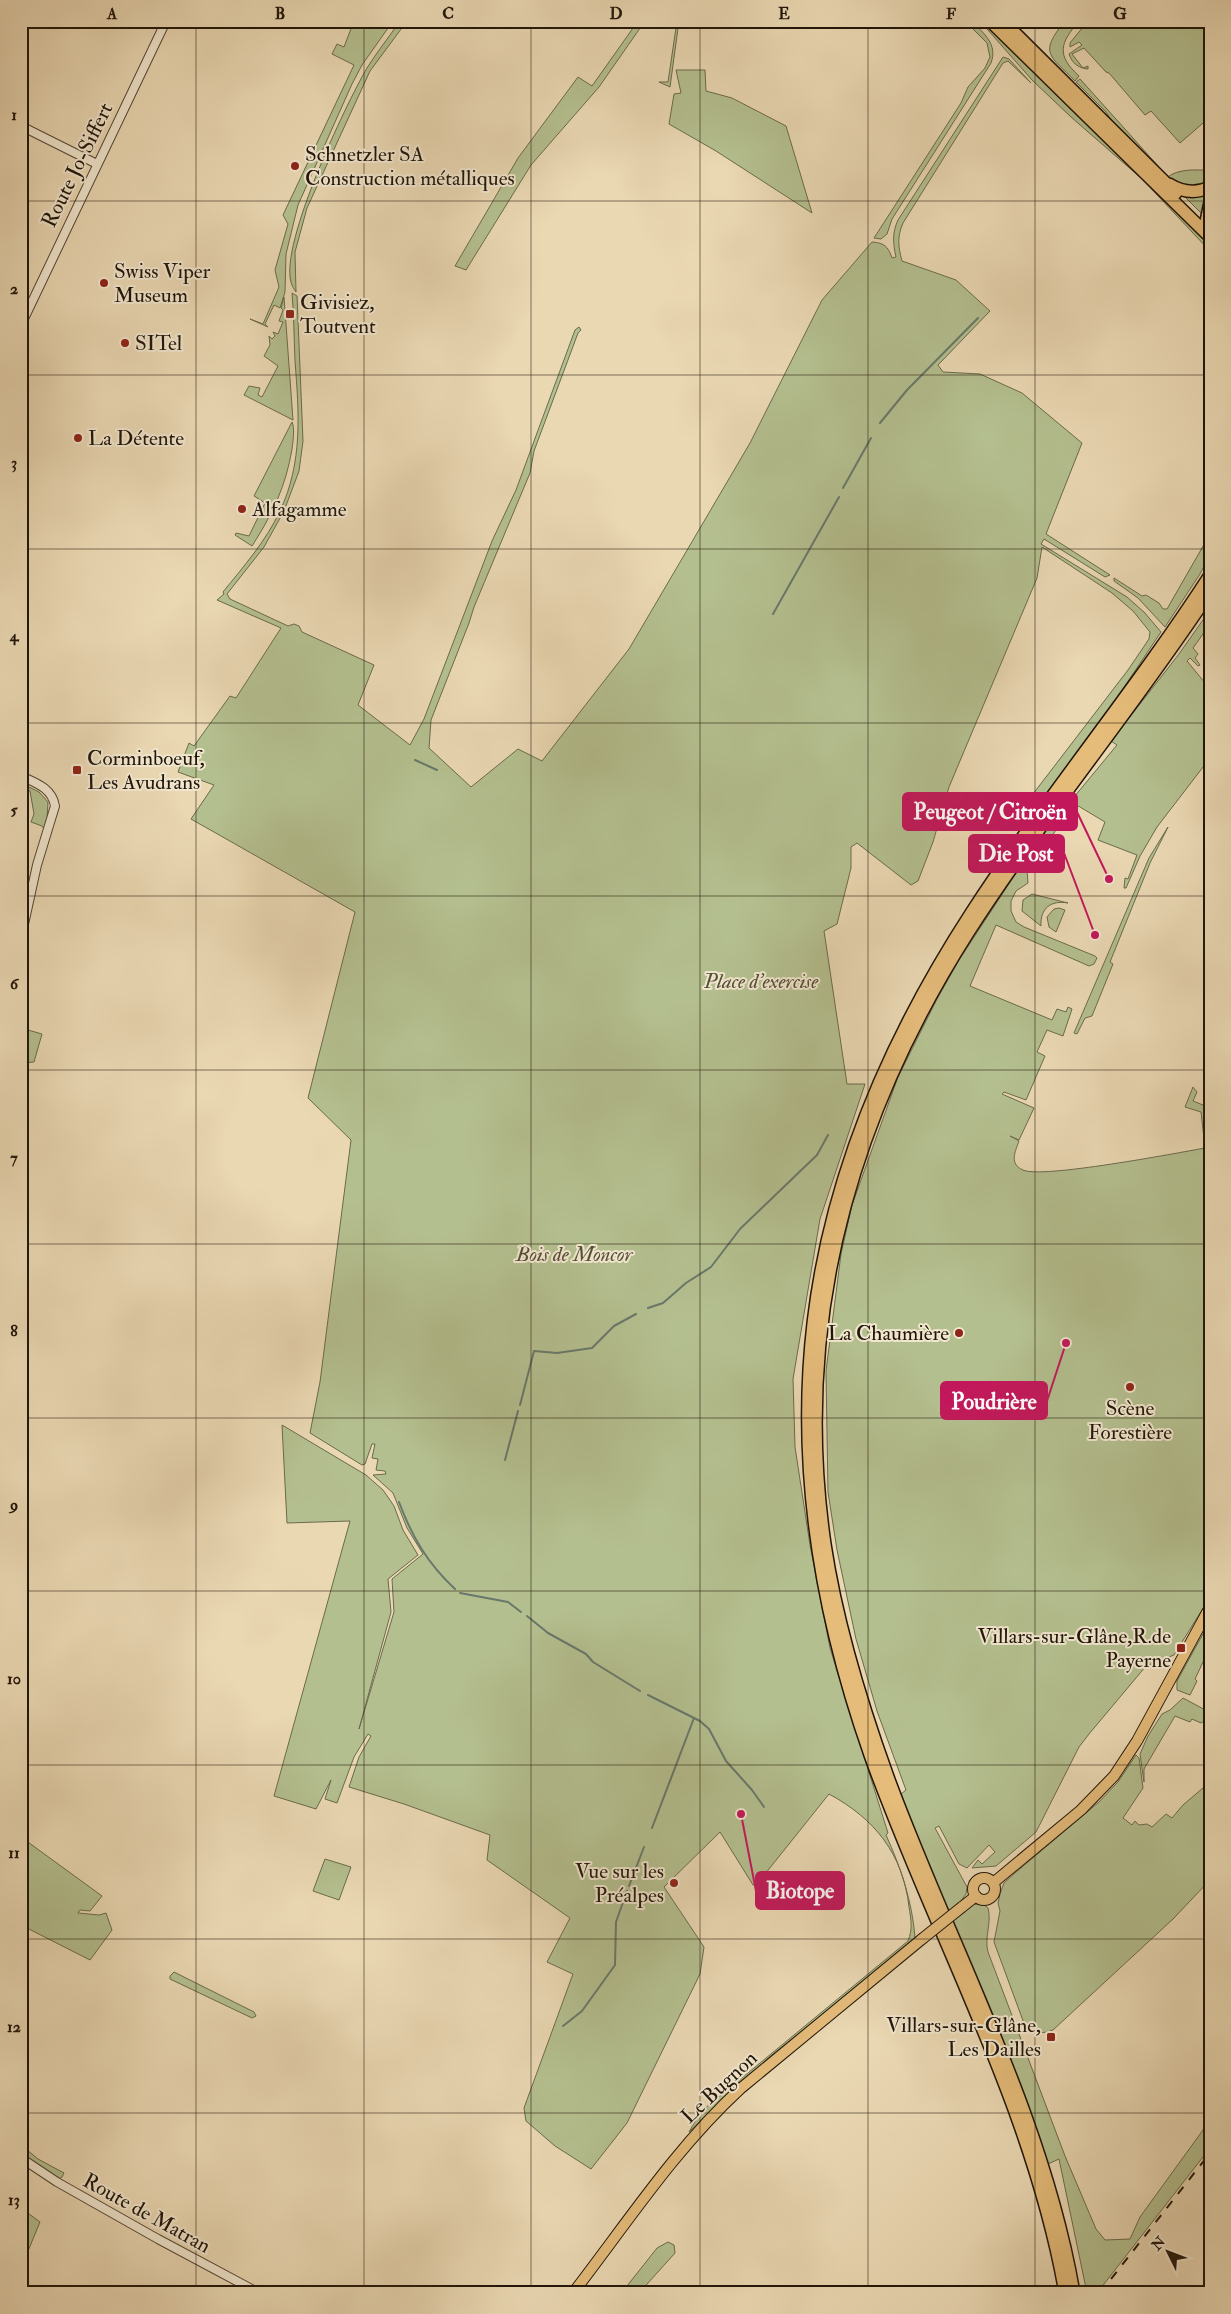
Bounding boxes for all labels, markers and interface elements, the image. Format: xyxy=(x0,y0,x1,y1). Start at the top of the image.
text: A xyxy=(106,4,118,24)
text: B xyxy=(275,4,285,24)
text: C xyxy=(442,4,454,24)
text: D xyxy=(609,4,623,24)
text: E xyxy=(778,4,790,24)
text: F xyxy=(946,4,956,24)
text: G xyxy=(1113,4,1127,24)
street label: Route Jo-Siffert xyxy=(36,98,119,232)
text: 1 xyxy=(11,105,17,125)
place label: Schnetzler SA Construction métalliques xyxy=(305,141,515,192)
marker: Schnetzler SA Construction métalliques xyxy=(289,160,301,172)
place label: Swiss Viper Museum xyxy=(114,258,211,309)
marker: Swiss Viper Museum xyxy=(98,277,110,289)
text: 2 xyxy=(10,279,18,299)
place label: Givisiez, Toutvent xyxy=(300,289,376,340)
marker: Givisiez, Toutvent xyxy=(284,308,296,320)
place label: SITel xyxy=(135,330,183,357)
marker: SITel xyxy=(119,337,131,349)
place label: La Détente xyxy=(88,425,184,452)
marker: La Détente xyxy=(72,432,84,444)
text: 3 xyxy=(11,453,17,473)
place label: Alfagamme xyxy=(251,496,347,523)
marker: Alfagamme xyxy=(236,503,248,515)
text: 4 xyxy=(9,626,20,646)
place label: Corminboeuf, Les Avudrans xyxy=(87,745,205,796)
marker: Corminboeuf, Les Avudrans xyxy=(71,764,83,776)
callout: Peugeot / Citroën xyxy=(903,793,1077,830)
text: Peugeot / Citroën xyxy=(913,798,1067,827)
text: 5 xyxy=(10,800,18,820)
callout: Die Post xyxy=(969,835,1064,872)
text: Die Post xyxy=(978,840,1054,868)
park label: Place d'exercise xyxy=(703,968,819,995)
text: 6 xyxy=(10,974,20,994)
text: 7 xyxy=(10,1148,18,1168)
park label: Bois de Moncor xyxy=(515,1241,633,1268)
place label: La Chaumière xyxy=(828,1320,949,1347)
text: 8 xyxy=(10,1321,18,1341)
marker: La Chaumière xyxy=(953,1327,965,1339)
marker: Scène Forestière xyxy=(1124,1381,1136,1393)
callout: Poudrière xyxy=(941,1382,1047,1419)
text: Poudrière xyxy=(951,1388,1038,1416)
place label: Scène Forestière xyxy=(1088,1395,1172,1446)
text: 9 xyxy=(8,1495,18,1515)
place label: Villars-sur-Glâne,R.de Payerne xyxy=(978,1623,1171,1674)
marker: Villars-sur-Glâne,R.de Payerne xyxy=(1175,1642,1187,1654)
text: 10 xyxy=(7,1669,21,1689)
text: 11 xyxy=(8,1843,20,1863)
place label: Vue sur les Préalpes xyxy=(575,1858,664,1909)
callout: Biotope xyxy=(756,1872,844,1909)
marker: Vue sur les Préalpes xyxy=(668,1877,680,1889)
text: Biotope xyxy=(766,1877,835,1906)
place label: Villars-sur-Glâne, Les Dailles xyxy=(886,2012,1041,2063)
text: 12 xyxy=(7,2017,21,2037)
marker: Villars-sur-Glâne, Les Dailles xyxy=(1045,2031,1057,2043)
street label: Le Bugnon xyxy=(675,2045,763,2130)
street label: Route de Matran xyxy=(78,2167,216,2260)
text: 13 xyxy=(8,2190,20,2210)
north arrow xyxy=(1144,2226,1194,2276)
text: N xyxy=(1148,2233,1170,2255)

